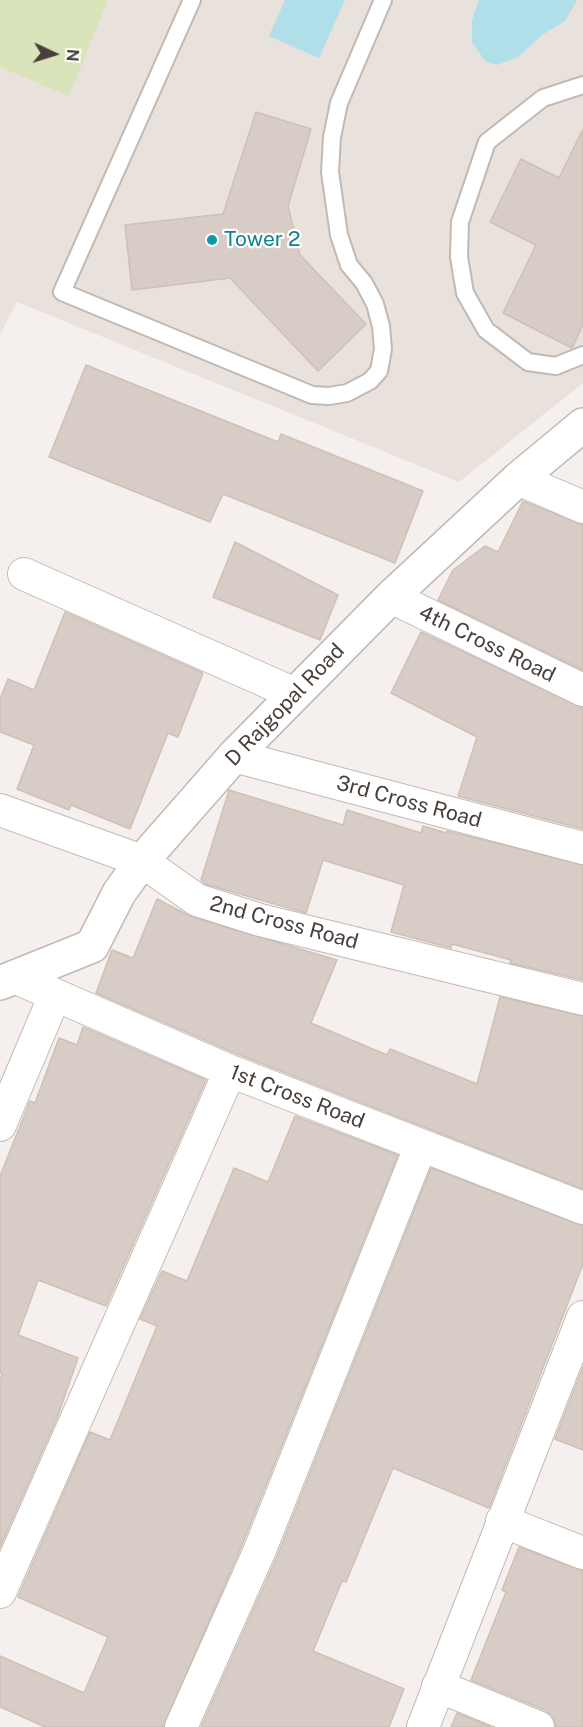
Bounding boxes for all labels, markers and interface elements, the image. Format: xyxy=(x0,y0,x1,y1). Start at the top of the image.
north arrow xyxy=(24,24,84,84)
text: N xyxy=(63,48,82,62)
place label: Tower 2 xyxy=(224,227,301,253)
marker: Tower 2 xyxy=(205,233,219,247)
street label: 4th Cross Road xyxy=(415,600,559,688)
street label: D Rajgopal Road xyxy=(220,639,350,771)
street label: 3rd Cross Road xyxy=(334,771,484,833)
street label: 2nd Cross Road xyxy=(207,891,361,955)
street label: 1st Cross Road xyxy=(226,1060,368,1134)

